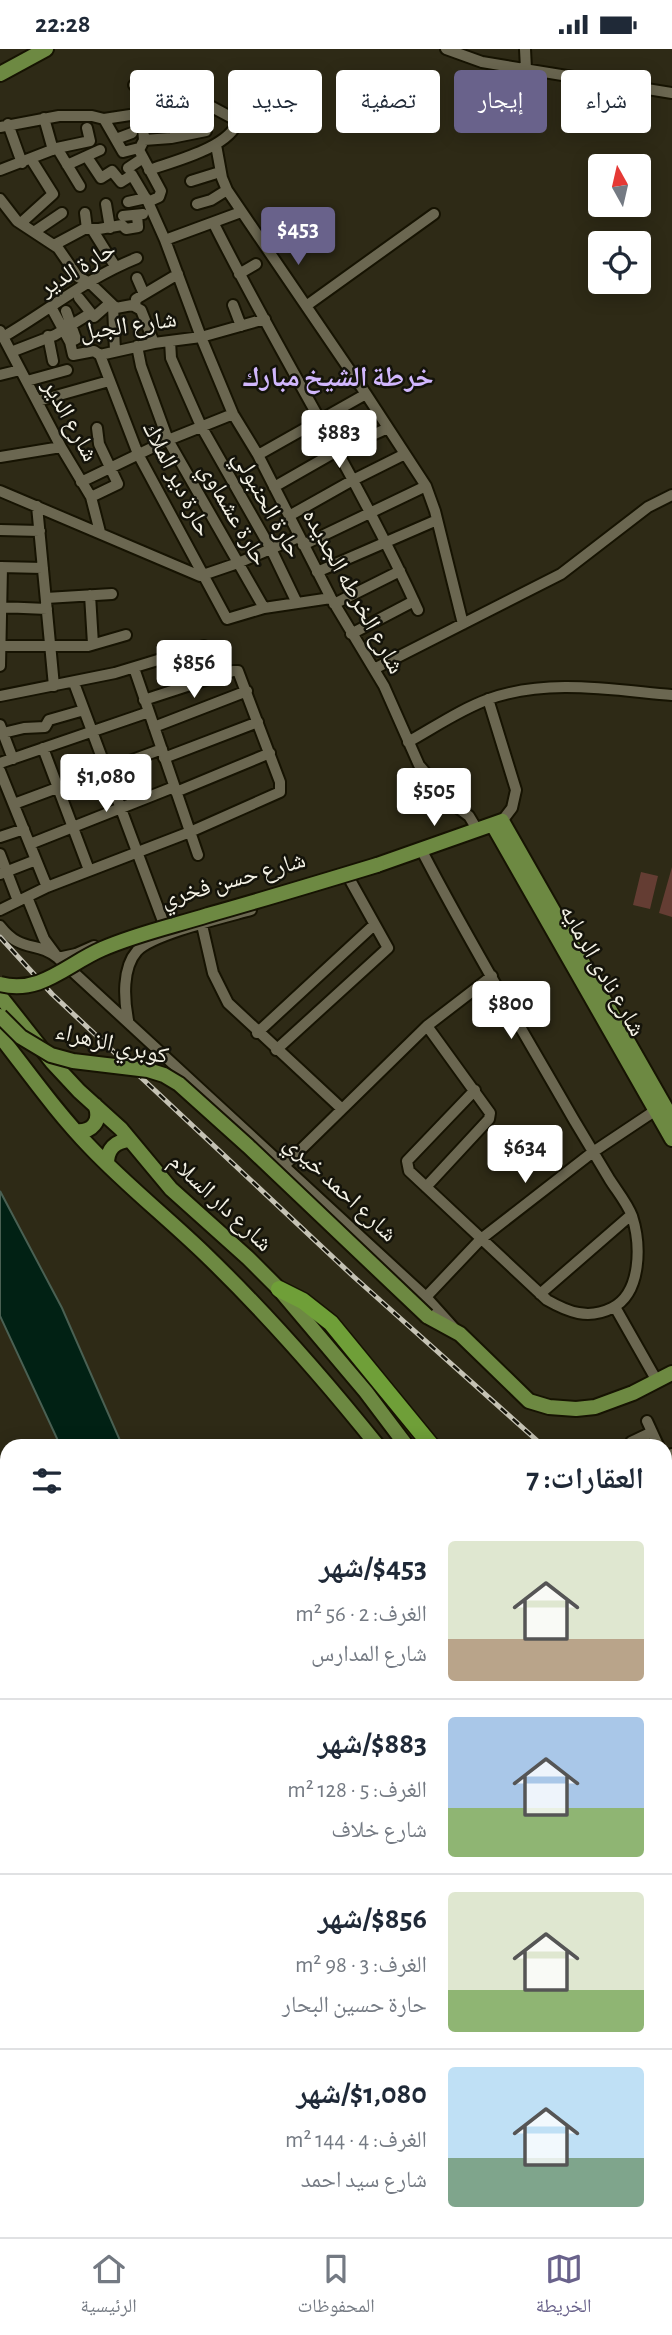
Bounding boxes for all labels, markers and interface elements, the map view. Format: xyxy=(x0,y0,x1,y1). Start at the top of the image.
text: 22:28 xyxy=(35,11,91,37)
chip: شقة xyxy=(130,70,214,133)
chip: جديد xyxy=(228,70,322,133)
chip: تصفية xyxy=(336,70,440,133)
chip: إيجار xyxy=(454,70,547,133)
chip: شراء xyxy=(561,70,651,133)
north arrow xyxy=(588,154,651,217)
map controls xyxy=(588,154,651,294)
pin: $453 xyxy=(257,207,339,267)
text: $453 xyxy=(277,218,319,241)
button: locate xyxy=(588,231,651,294)
street label: حارة الدير xyxy=(34,237,120,302)
street label: شارع الجبل xyxy=(78,307,178,347)
district label: خرطة الشيخ مبارك xyxy=(242,364,434,395)
street label: شارع الدير xyxy=(36,375,102,467)
pin: $883 xyxy=(298,411,380,470)
street label: حارة دير الملاك xyxy=(138,418,216,541)
text: $883 xyxy=(318,421,360,444)
street label: حارة الحنبولي xyxy=(223,447,306,565)
street label: حارة عشماوي xyxy=(189,459,272,573)
street label: شارع الخرطه الجديده xyxy=(296,505,408,679)
pin: $856 xyxy=(153,641,235,700)
text: $856 xyxy=(173,651,215,674)
pin: $1,080 xyxy=(49,755,163,814)
text: $1,080 xyxy=(76,765,136,788)
pin: $505 xyxy=(393,769,475,828)
text: $505 xyxy=(413,779,455,802)
street label: شارع حسن فخري xyxy=(158,848,310,918)
street label: شارع نادى الرمايه xyxy=(553,901,649,1041)
pin: $800 xyxy=(470,981,552,1041)
text: $800 xyxy=(488,992,534,1015)
street label: كوبري الزهراء xyxy=(52,1019,170,1075)
pin: $634 xyxy=(484,1125,566,1185)
street label: شارع احمد خيري xyxy=(275,1131,401,1251)
text: $634 xyxy=(504,1136,546,1159)
street label: شارع دار السلام xyxy=(162,1149,277,1259)
icon: filters xyxy=(28,1462,66,1500)
text: العقارات: 7 xyxy=(526,1464,644,1494)
text: $453/شهر xyxy=(319,1553,427,1583)
icon: home xyxy=(504,1569,588,1653)
text: الغرف: 2 · 56 m² xyxy=(295,1603,427,1626)
text: شارع المدارس xyxy=(311,1643,427,1666)
text: $883/شهر xyxy=(318,1729,427,1759)
icon: home xyxy=(504,1745,588,1829)
text: الغرف: 5 · 128 m² xyxy=(287,1779,427,1802)
text: شارع خلاف xyxy=(331,1819,427,1842)
text: $856/شهر xyxy=(318,1904,427,1934)
icon: home xyxy=(504,1920,588,2004)
text: الغرف: 3 · 98 m² xyxy=(295,1954,427,1977)
text: حارة حسين البحار xyxy=(282,1994,427,2017)
text: $1,080/شهر xyxy=(296,2079,427,2109)
icon: home xyxy=(504,2095,588,2179)
text: الغرف: 4 · 144 m² xyxy=(285,2129,427,2152)
text: شارع سيد احمد xyxy=(301,2169,427,2192)
tab: الرئيسية xyxy=(80,2250,137,2324)
tab: المحفوظات xyxy=(298,2250,375,2324)
tab: الخريطة xyxy=(536,2250,592,2324)

